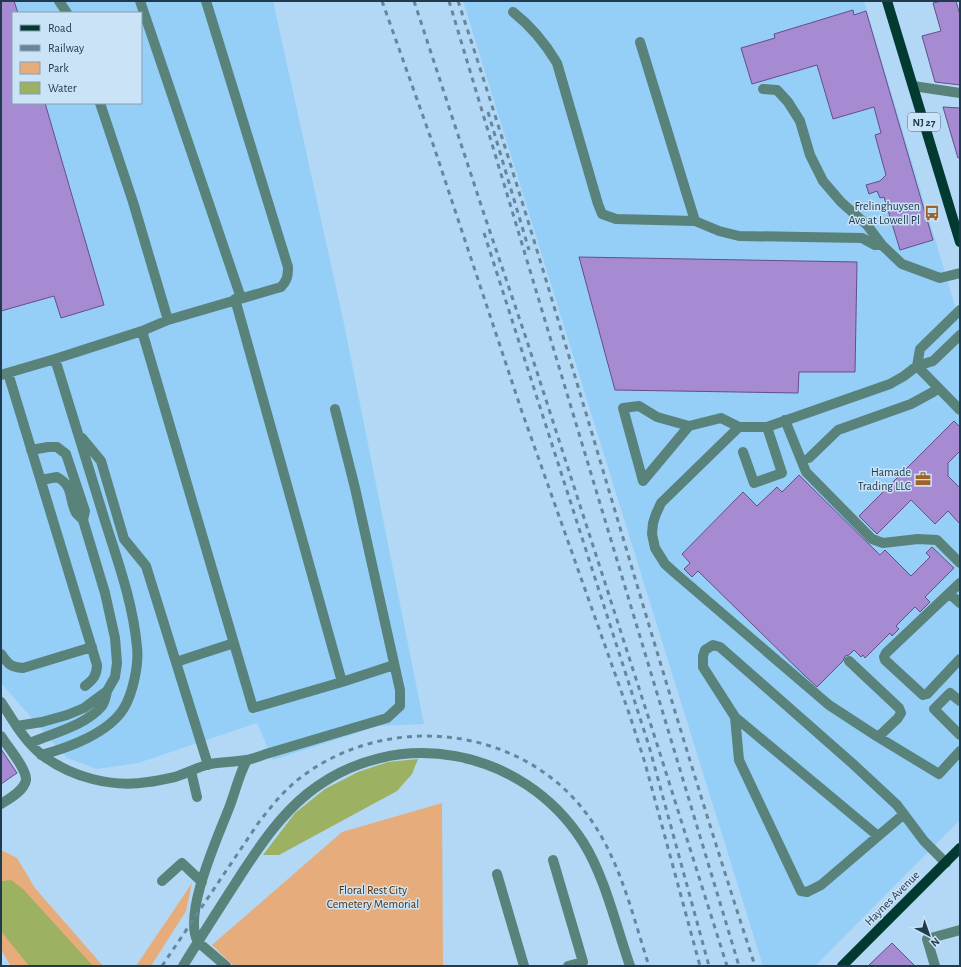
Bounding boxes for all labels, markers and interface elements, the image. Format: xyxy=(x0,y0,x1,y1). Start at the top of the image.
legend xyxy=(12,12,142,104)
text: Road xyxy=(48,22,72,34)
text: Railway xyxy=(48,42,84,55)
text: Park xyxy=(48,62,69,74)
text: Water xyxy=(48,82,77,94)
road number: NJ 27 xyxy=(908,113,940,131)
place label: Frelinghuysen Ave at Lowell Pl xyxy=(848,200,920,226)
bus stop icon: Frelinghuysen Ave at Lowell Pl xyxy=(923,204,941,222)
place label: Hamade Trading LLC xyxy=(858,466,911,492)
office icon: Hamade Trading LLC xyxy=(914,470,932,488)
street label: Haynes Avenue xyxy=(862,868,922,928)
park label: Floral Rest City Cemetery Memorial xyxy=(327,884,419,911)
north arrow xyxy=(909,915,949,955)
text: N xyxy=(929,936,942,949)

